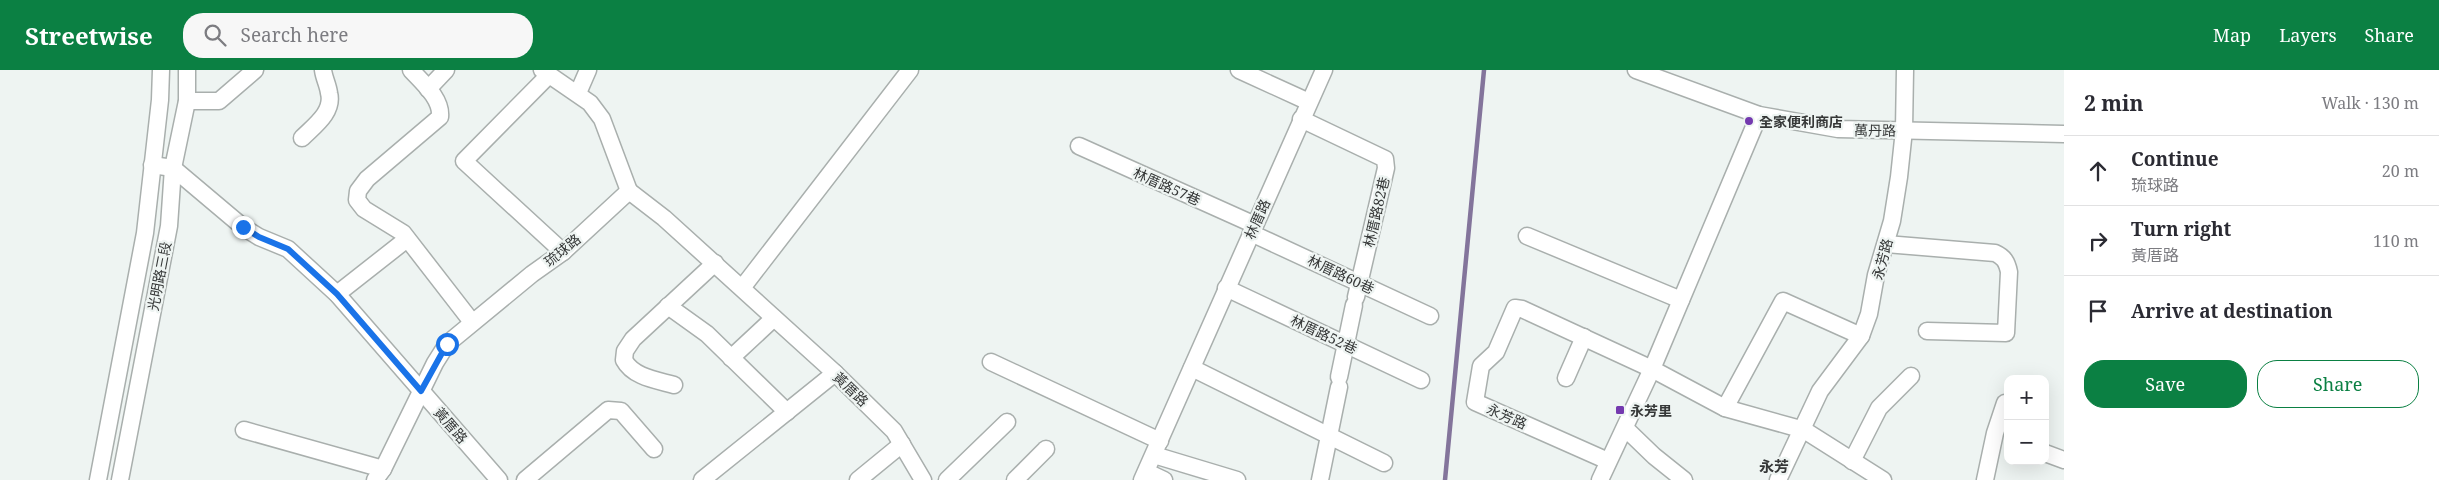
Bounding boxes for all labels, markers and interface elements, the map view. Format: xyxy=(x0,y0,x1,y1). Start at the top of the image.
search box xyxy=(183,13,533,58)
text: Streetwise xyxy=(25,19,153,52)
icon: search xyxy=(201,21,229,49)
text: Search here xyxy=(241,22,348,48)
text: Map xyxy=(2213,23,2251,47)
text: Layers xyxy=(2279,23,2337,47)
text: Share xyxy=(2365,23,2414,47)
text: 2 min xyxy=(2084,89,2143,117)
text: Walk · 130 m xyxy=(2322,92,2419,114)
place label: 全家便利商店 xyxy=(1759,112,1843,131)
marker: 全家便利商店 xyxy=(1743,115,1755,127)
street label: 萬丹路 xyxy=(1854,120,1896,140)
text: Continue xyxy=(2131,146,2219,172)
icon: ahead xyxy=(2084,157,2112,185)
text: 20 m xyxy=(2382,160,2419,182)
street label: 林厝路57巷 xyxy=(1130,163,1204,209)
text: 琉球路 xyxy=(2131,174,2179,196)
street label: 林厝路82巷 xyxy=(1359,175,1393,249)
street label: 林厝路 xyxy=(1240,196,1274,242)
route end xyxy=(232,216,255,239)
text: Turn right xyxy=(2131,216,2231,242)
icon: right xyxy=(2084,227,2112,255)
street label: 琉球路 xyxy=(540,229,584,271)
text: 110 m xyxy=(2373,230,2419,252)
street label: 永芳路 xyxy=(1867,236,1897,282)
street label: 光明路三段 xyxy=(143,240,175,312)
text: 黃厝路 xyxy=(2131,244,2179,266)
street label: 林厝路60巷 xyxy=(1305,250,1377,298)
icon: arrive xyxy=(2084,297,2112,325)
text: Arrive at destination xyxy=(2131,298,2333,324)
street label: 林厝路52巷 xyxy=(1288,310,1360,358)
route start xyxy=(436,333,459,356)
button: Save xyxy=(2084,360,2247,408)
button: Share xyxy=(2257,360,2419,408)
street label: 黃厝路 xyxy=(829,368,873,410)
map controls xyxy=(2004,375,2049,465)
button: + xyxy=(2004,375,2049,420)
street label: 永芳路 xyxy=(1484,399,1530,433)
place label: 永芳里 xyxy=(1630,401,1672,420)
street label: 黃厝路 xyxy=(430,403,472,447)
marker: 永芳里 xyxy=(1614,404,1626,416)
button: − xyxy=(2004,420,2049,465)
district label: 永芳 xyxy=(1759,456,1789,476)

